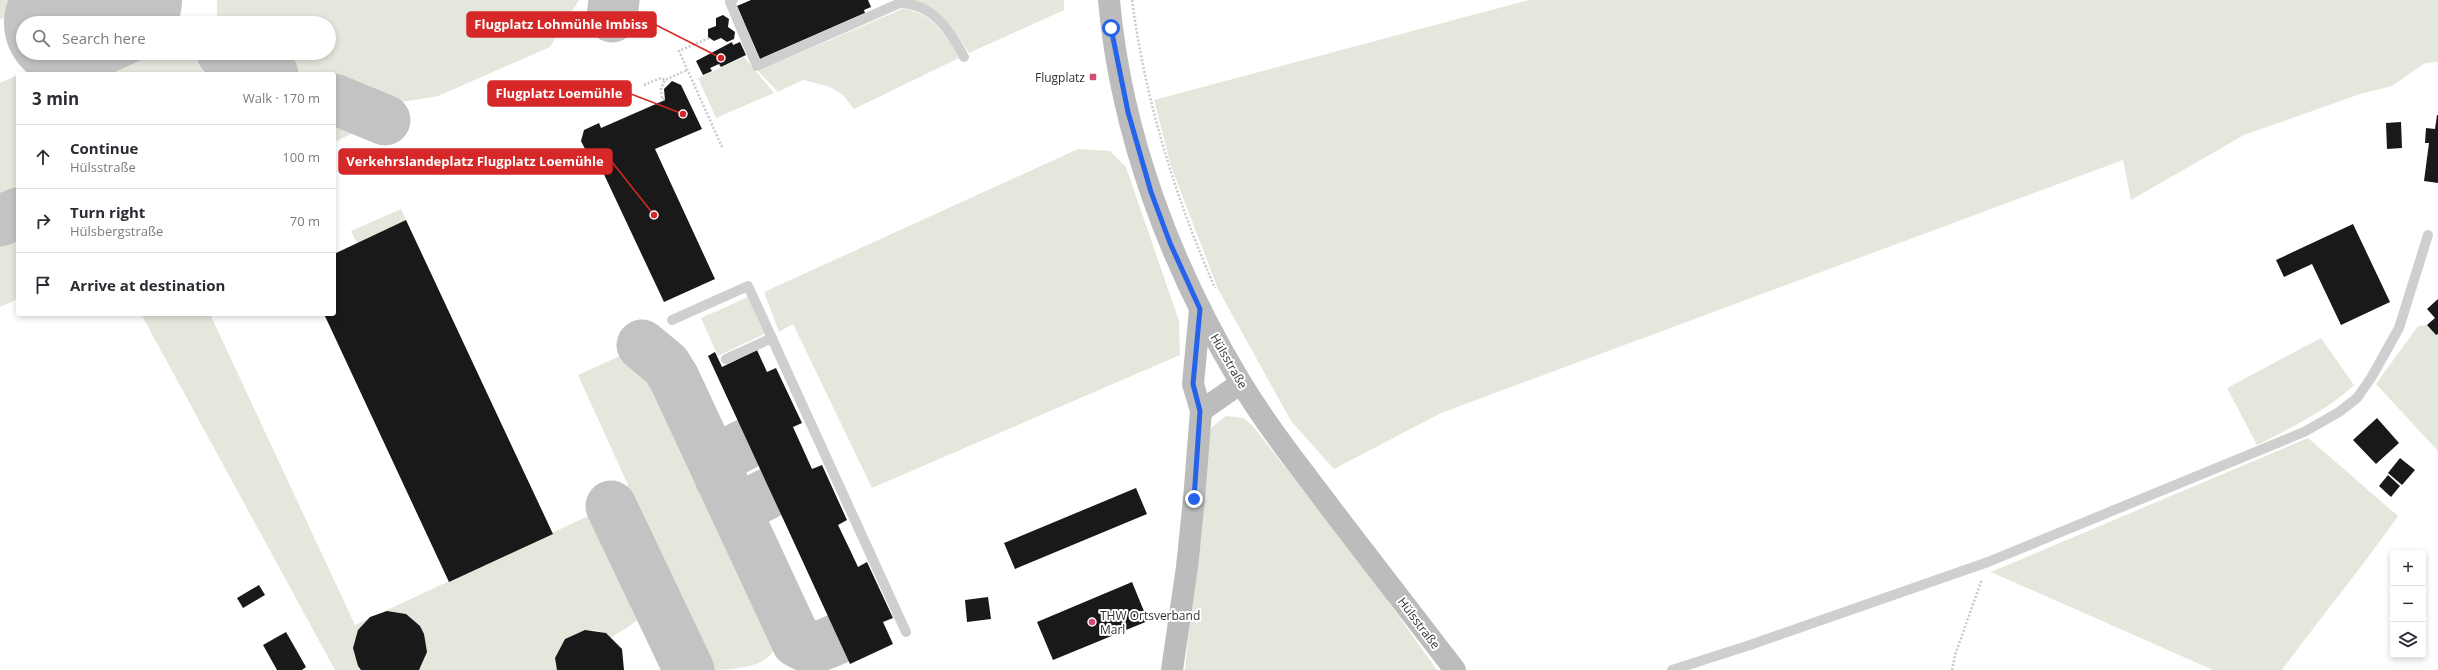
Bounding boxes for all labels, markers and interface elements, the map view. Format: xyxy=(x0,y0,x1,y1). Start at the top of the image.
callout: Flugplatz Lohmühle Imbiss xyxy=(467,12,656,37)
text: Flugplatz Lohmühle Imbiss xyxy=(474,15,648,33)
search box xyxy=(16,16,336,60)
route start xyxy=(1102,19,1120,37)
icon: search xyxy=(30,27,52,49)
text: Search here xyxy=(62,28,146,48)
place label: Flugplatz xyxy=(1035,69,1085,86)
marker: Flugplatz xyxy=(1088,72,1098,82)
callout: Flugplatz Loemühle xyxy=(488,81,631,106)
text: Flugplatz Loemühle xyxy=(496,84,623,102)
text: 3 min xyxy=(32,87,79,110)
text: Walk · 170 m xyxy=(243,89,320,107)
text: Continue xyxy=(70,138,138,158)
icon: ahead xyxy=(32,146,54,168)
text: 100 m xyxy=(282,148,320,166)
callout: Verkehrslandeplatz Flugplatz Loemühle xyxy=(339,149,612,174)
text: Verkehrslandeplatz Flugplatz Loemühle xyxy=(346,152,604,170)
text: Hülsstraße xyxy=(70,158,136,176)
text: Turn right xyxy=(70,202,145,222)
icon: right xyxy=(32,210,54,232)
text: 70 m xyxy=(290,212,320,230)
text: Hülsbergstraße xyxy=(70,222,163,240)
icon: arrive xyxy=(32,274,54,296)
text: Arrive at destination xyxy=(70,275,225,295)
street label: Hülsstraße xyxy=(1206,330,1252,392)
route end xyxy=(1185,490,1203,508)
map controls xyxy=(2390,550,2426,658)
button: + xyxy=(2390,550,2426,586)
button: − xyxy=(2390,586,2426,622)
street label: Hülsstraße xyxy=(1394,594,1444,653)
place label: THW Ortsverband Marl xyxy=(1100,607,1200,638)
marker: THW Ortsverband Marl xyxy=(1087,617,1097,627)
button: layers xyxy=(2390,622,2426,658)

